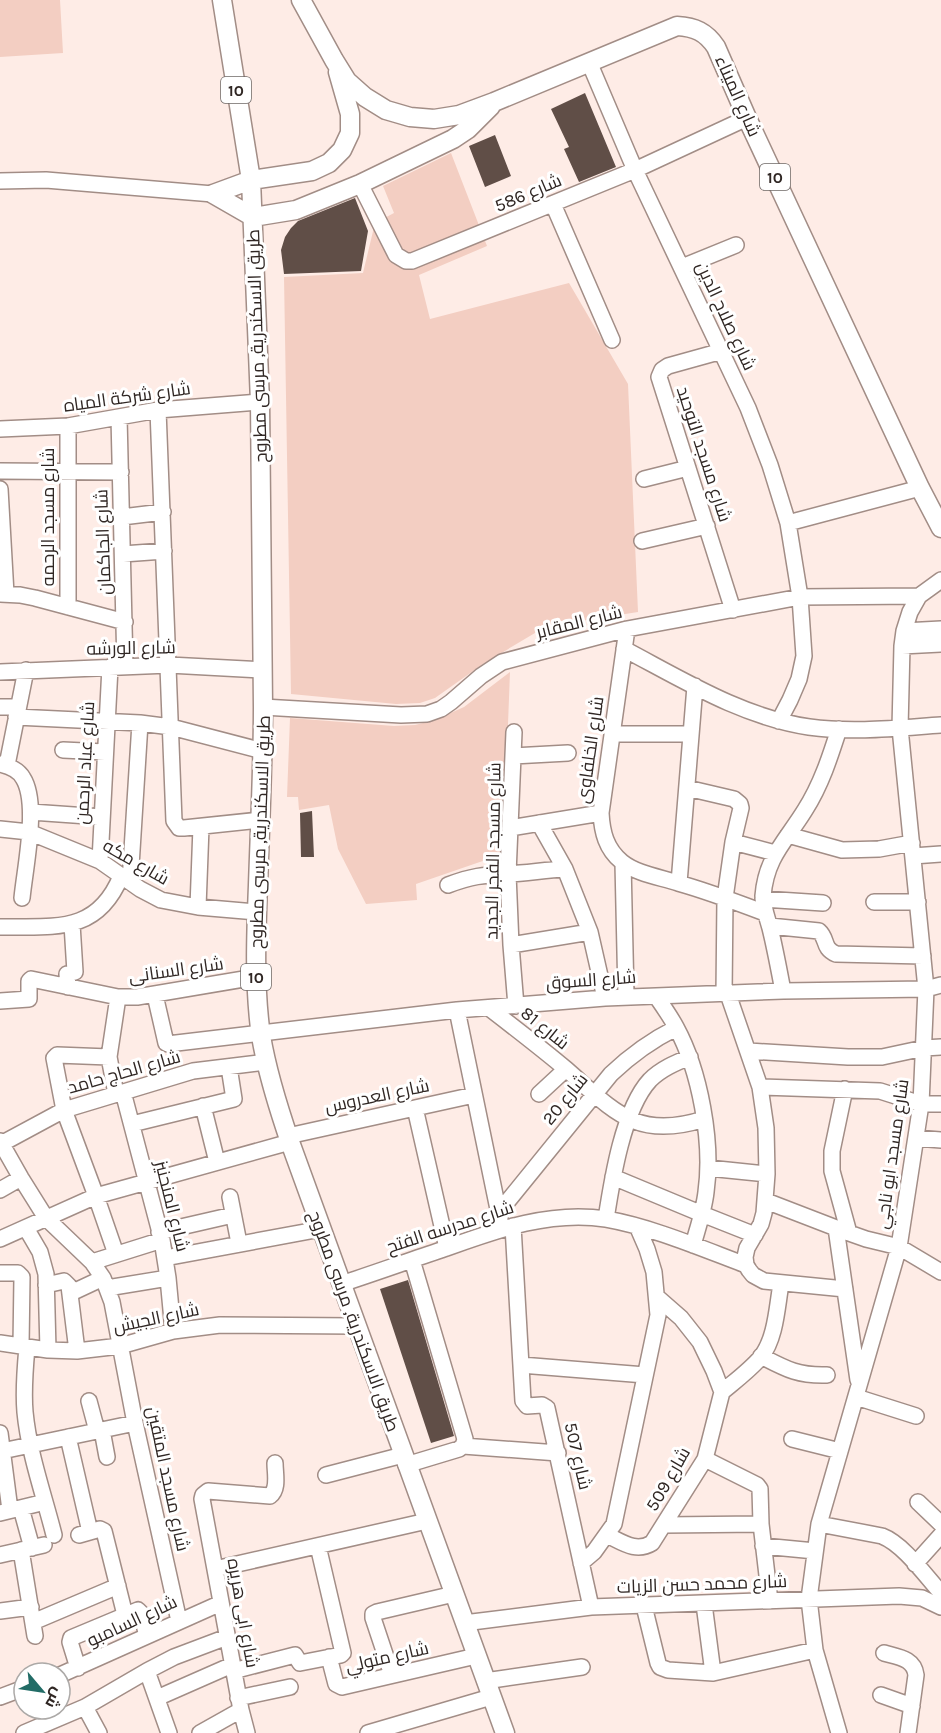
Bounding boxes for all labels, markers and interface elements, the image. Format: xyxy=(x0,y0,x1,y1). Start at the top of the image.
street label: شارع الميناء xyxy=(709,52,766,141)
road number: 10 xyxy=(221,77,251,103)
road number: 10 xyxy=(760,164,790,190)
street label: شارع 586 xyxy=(491,169,565,218)
street label: طريق الاسكندرية, مرسى مطروح xyxy=(242,229,273,463)
street label: شارع صلاح الدين xyxy=(690,258,761,374)
street label: شارع شركة المياه xyxy=(62,377,192,418)
street label: شارع مسجد التوحيد xyxy=(671,383,736,525)
street label: شارع مسجد الرحمه xyxy=(37,448,60,586)
street label: شارع الجاكمان xyxy=(90,489,117,595)
street label: شارع المقابر xyxy=(533,601,625,645)
street label: شارع الورشه xyxy=(86,636,176,661)
street label: شارع الخلفاوى xyxy=(572,695,609,805)
street label: شارع عباد الرحمن xyxy=(71,701,100,825)
street label: طريق الاسكندرية, مرسى مطروح xyxy=(245,715,276,949)
street label: شارع مسجد الفجر الجديد xyxy=(480,762,507,940)
street label: شارع مكه xyxy=(98,834,173,891)
street label: شارع السنانى xyxy=(127,952,225,989)
road number: 10 xyxy=(241,964,271,990)
street label: شارع السوق xyxy=(545,966,637,995)
street label: شارع 81 xyxy=(516,1002,574,1055)
street label: شارع الحاج حامد xyxy=(65,1045,183,1100)
street label: شارع 20 xyxy=(537,1069,593,1130)
street label: شارع العدروس xyxy=(323,1074,432,1119)
street label: شارع مسجد ابو ناجي xyxy=(871,1078,916,1231)
street label: شارع المنجنيز xyxy=(149,1157,194,1254)
street label: شارع مدرسه الفتح xyxy=(384,1196,517,1259)
street label: طريق الاسكندرية, مرسى مطروح xyxy=(303,1207,404,1435)
street label: شارع الجيش xyxy=(111,1298,201,1339)
street label: شارع مسجد المتقين xyxy=(141,1405,194,1554)
street label: شارع 507 xyxy=(559,1420,596,1492)
street label: شارع 509 xyxy=(641,1443,696,1516)
street label: شارع ابى هريره xyxy=(222,1556,263,1670)
street label: شارع محمد حسن الزيات xyxy=(616,1570,788,1599)
street label: شارع السامبو xyxy=(83,1591,181,1652)
street label: شارع متولي xyxy=(343,1637,431,1680)
north arrow xyxy=(12,1661,72,1721)
text: ش xyxy=(41,1684,68,1712)

